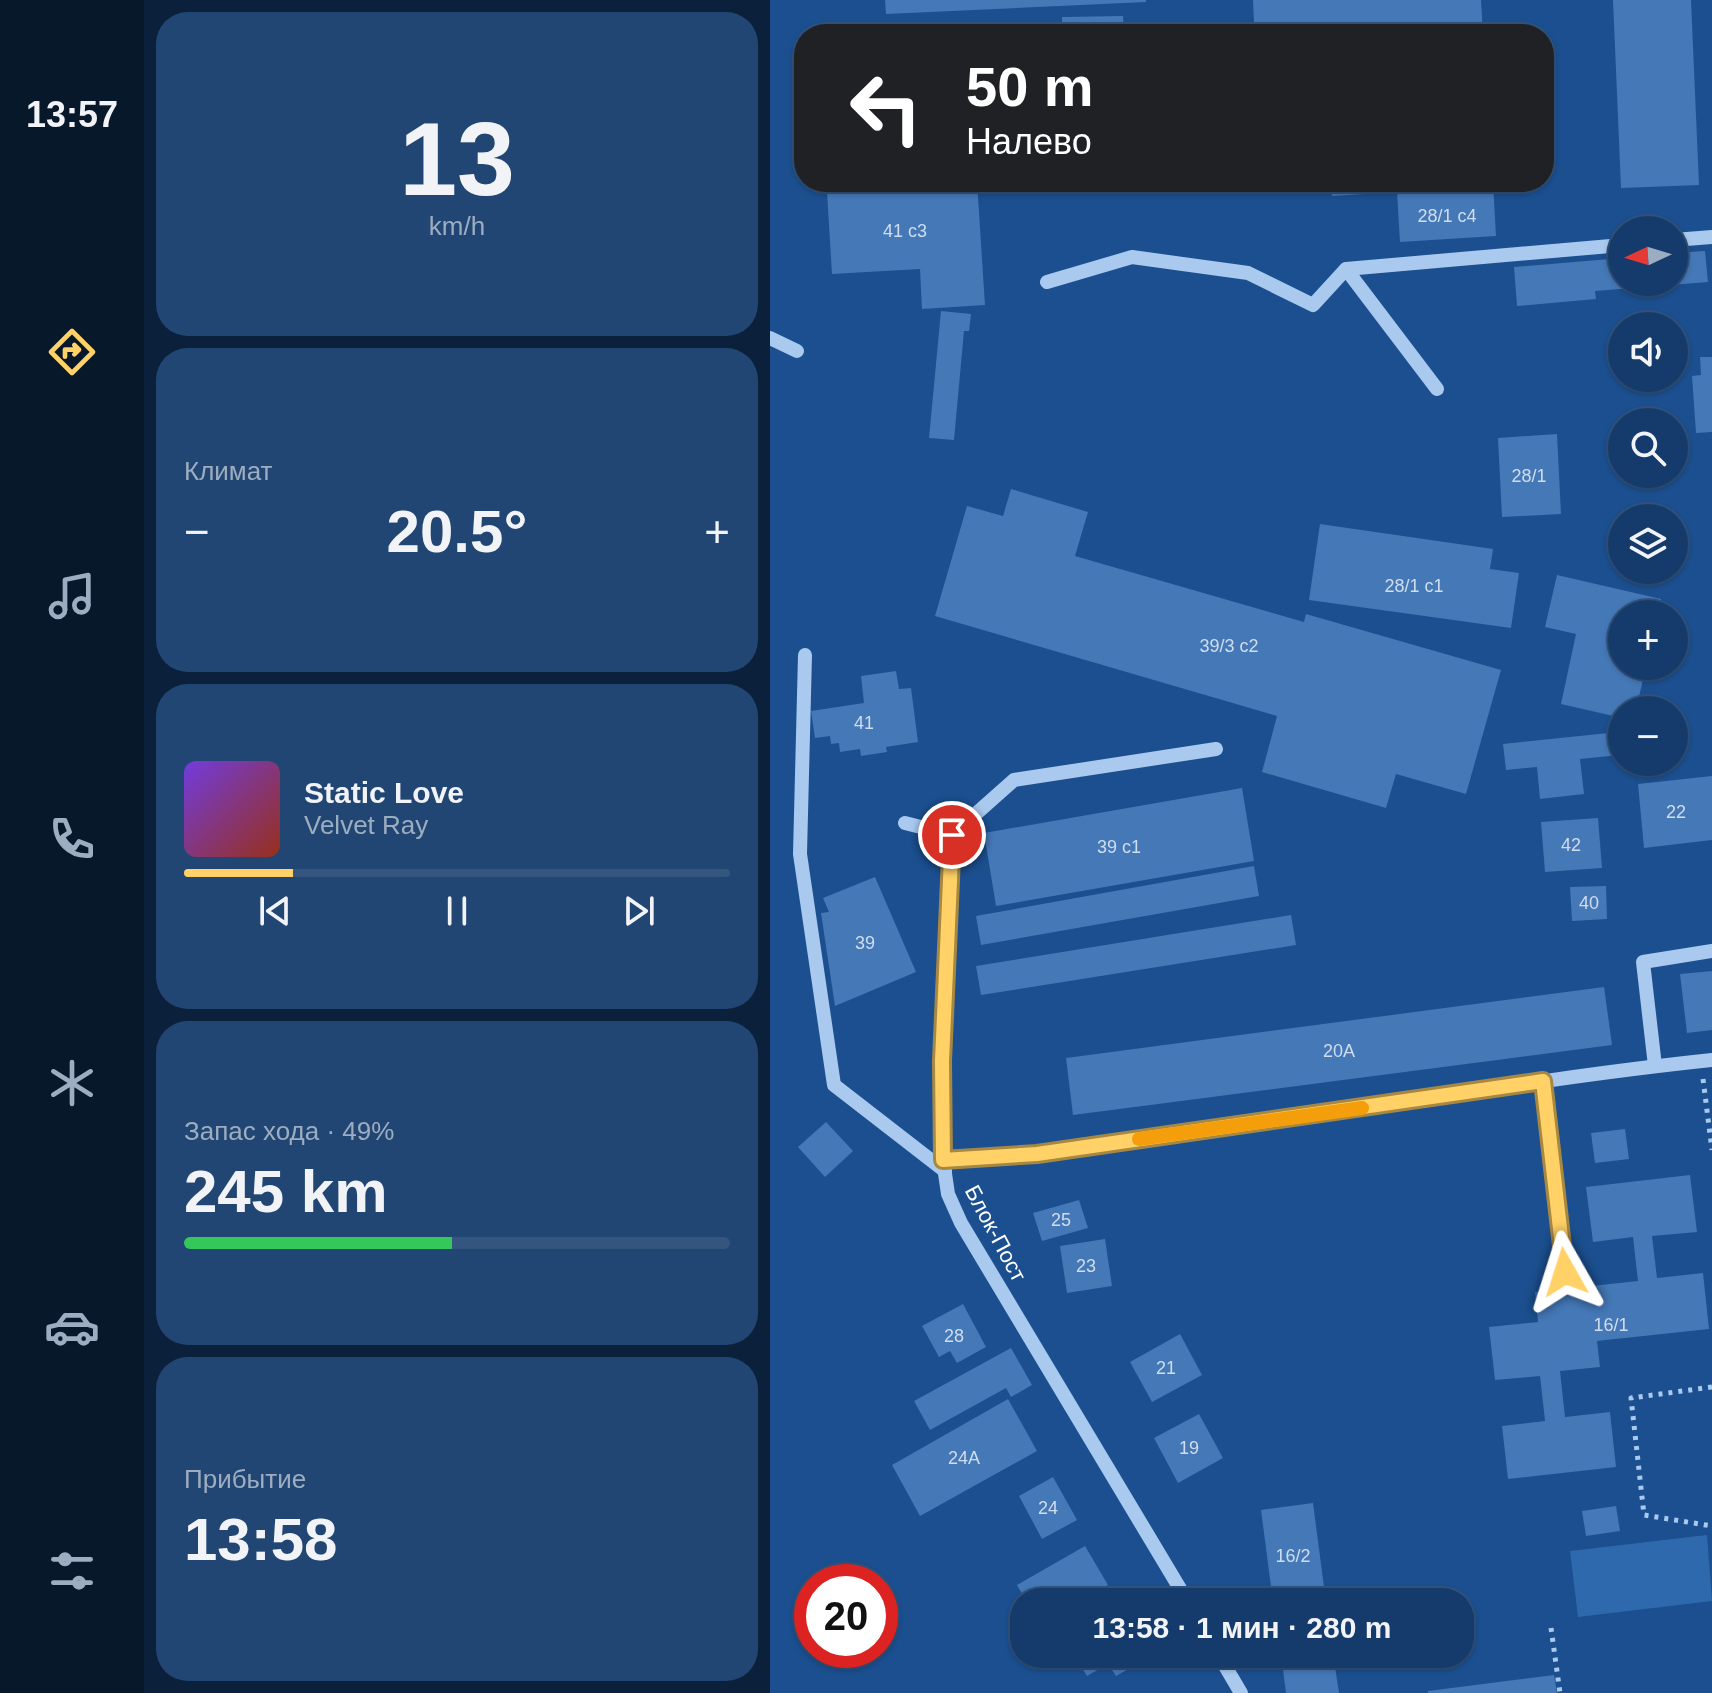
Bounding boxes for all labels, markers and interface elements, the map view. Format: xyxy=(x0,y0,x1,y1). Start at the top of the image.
text: 50 m xyxy=(966,55,1094,118)
icon: left xyxy=(834,56,938,160)
text: 13:57 xyxy=(26,94,118,135)
text: 13 xyxy=(399,101,515,217)
text: Налево xyxy=(966,121,1092,162)
house number: 28/1 с4 xyxy=(1417,206,1477,226)
text: km/h xyxy=(429,211,485,241)
north arrow xyxy=(1608,216,1688,296)
map controls xyxy=(1608,216,1688,776)
house number: 41 с3 xyxy=(883,221,927,241)
button: sound xyxy=(1608,312,1688,392)
icon: directions xyxy=(44,324,100,380)
button: search xyxy=(1608,408,1688,488)
text: Климат xyxy=(184,456,273,486)
house number: 28/1 xyxy=(1511,466,1547,486)
text: 20.5° xyxy=(387,498,527,565)
button: layers xyxy=(1608,504,1688,584)
text: − xyxy=(184,507,210,556)
text: + xyxy=(704,507,730,556)
icon: music xyxy=(44,568,100,624)
house number: 28/1 с1 xyxy=(1384,576,1444,596)
button: + xyxy=(1608,600,1688,680)
house number: 39/3 с2 xyxy=(1199,636,1259,656)
button: − xyxy=(1608,696,1688,776)
house number: 41 xyxy=(854,713,874,733)
text: Static Love xyxy=(304,776,464,809)
pin xyxy=(918,801,986,869)
house number: 22 xyxy=(1666,802,1686,822)
text: Velvet Ray xyxy=(304,810,428,840)
icon: phone xyxy=(44,811,100,867)
icon: arrive xyxy=(930,813,974,857)
house number: 42 xyxy=(1561,835,1581,855)
house number: 39 с1 xyxy=(1097,837,1141,857)
icon: previous xyxy=(253,889,297,933)
icon: pause xyxy=(435,889,479,933)
icon: next xyxy=(617,889,661,933)
house number: 40 xyxy=(1579,893,1599,913)
house number: 39 xyxy=(855,933,875,953)
house number: 20А xyxy=(1323,1041,1355,1061)
icon: climate xyxy=(44,1055,100,1111)
text: Запас хода · 49% xyxy=(184,1116,394,1146)
text: 245 km xyxy=(184,1158,388,1225)
street label: Блок-Пост xyxy=(960,1181,1031,1286)
house number: 25 xyxy=(1051,1210,1071,1230)
position arrow xyxy=(1523,1230,1607,1314)
house number: 23 xyxy=(1076,1256,1096,1276)
icon: car xyxy=(44,1299,100,1355)
house number: 16/1 xyxy=(1593,1315,1629,1335)
house number: 28 xyxy=(944,1326,964,1346)
house number: 21 xyxy=(1156,1358,1176,1378)
house number: 19 xyxy=(1179,1438,1199,1458)
house number: 24А xyxy=(948,1448,980,1468)
text: Прибытие xyxy=(184,1464,306,1494)
house number: 24 xyxy=(1038,1498,1058,1518)
text: 13:58 xyxy=(184,1506,337,1573)
icon: filters xyxy=(44,1543,100,1599)
house number: 16/2 xyxy=(1275,1546,1311,1566)
speed limit sign: 20 xyxy=(794,1564,898,1668)
text: 13:58 · 1 мин · 280 m xyxy=(1093,1611,1391,1644)

